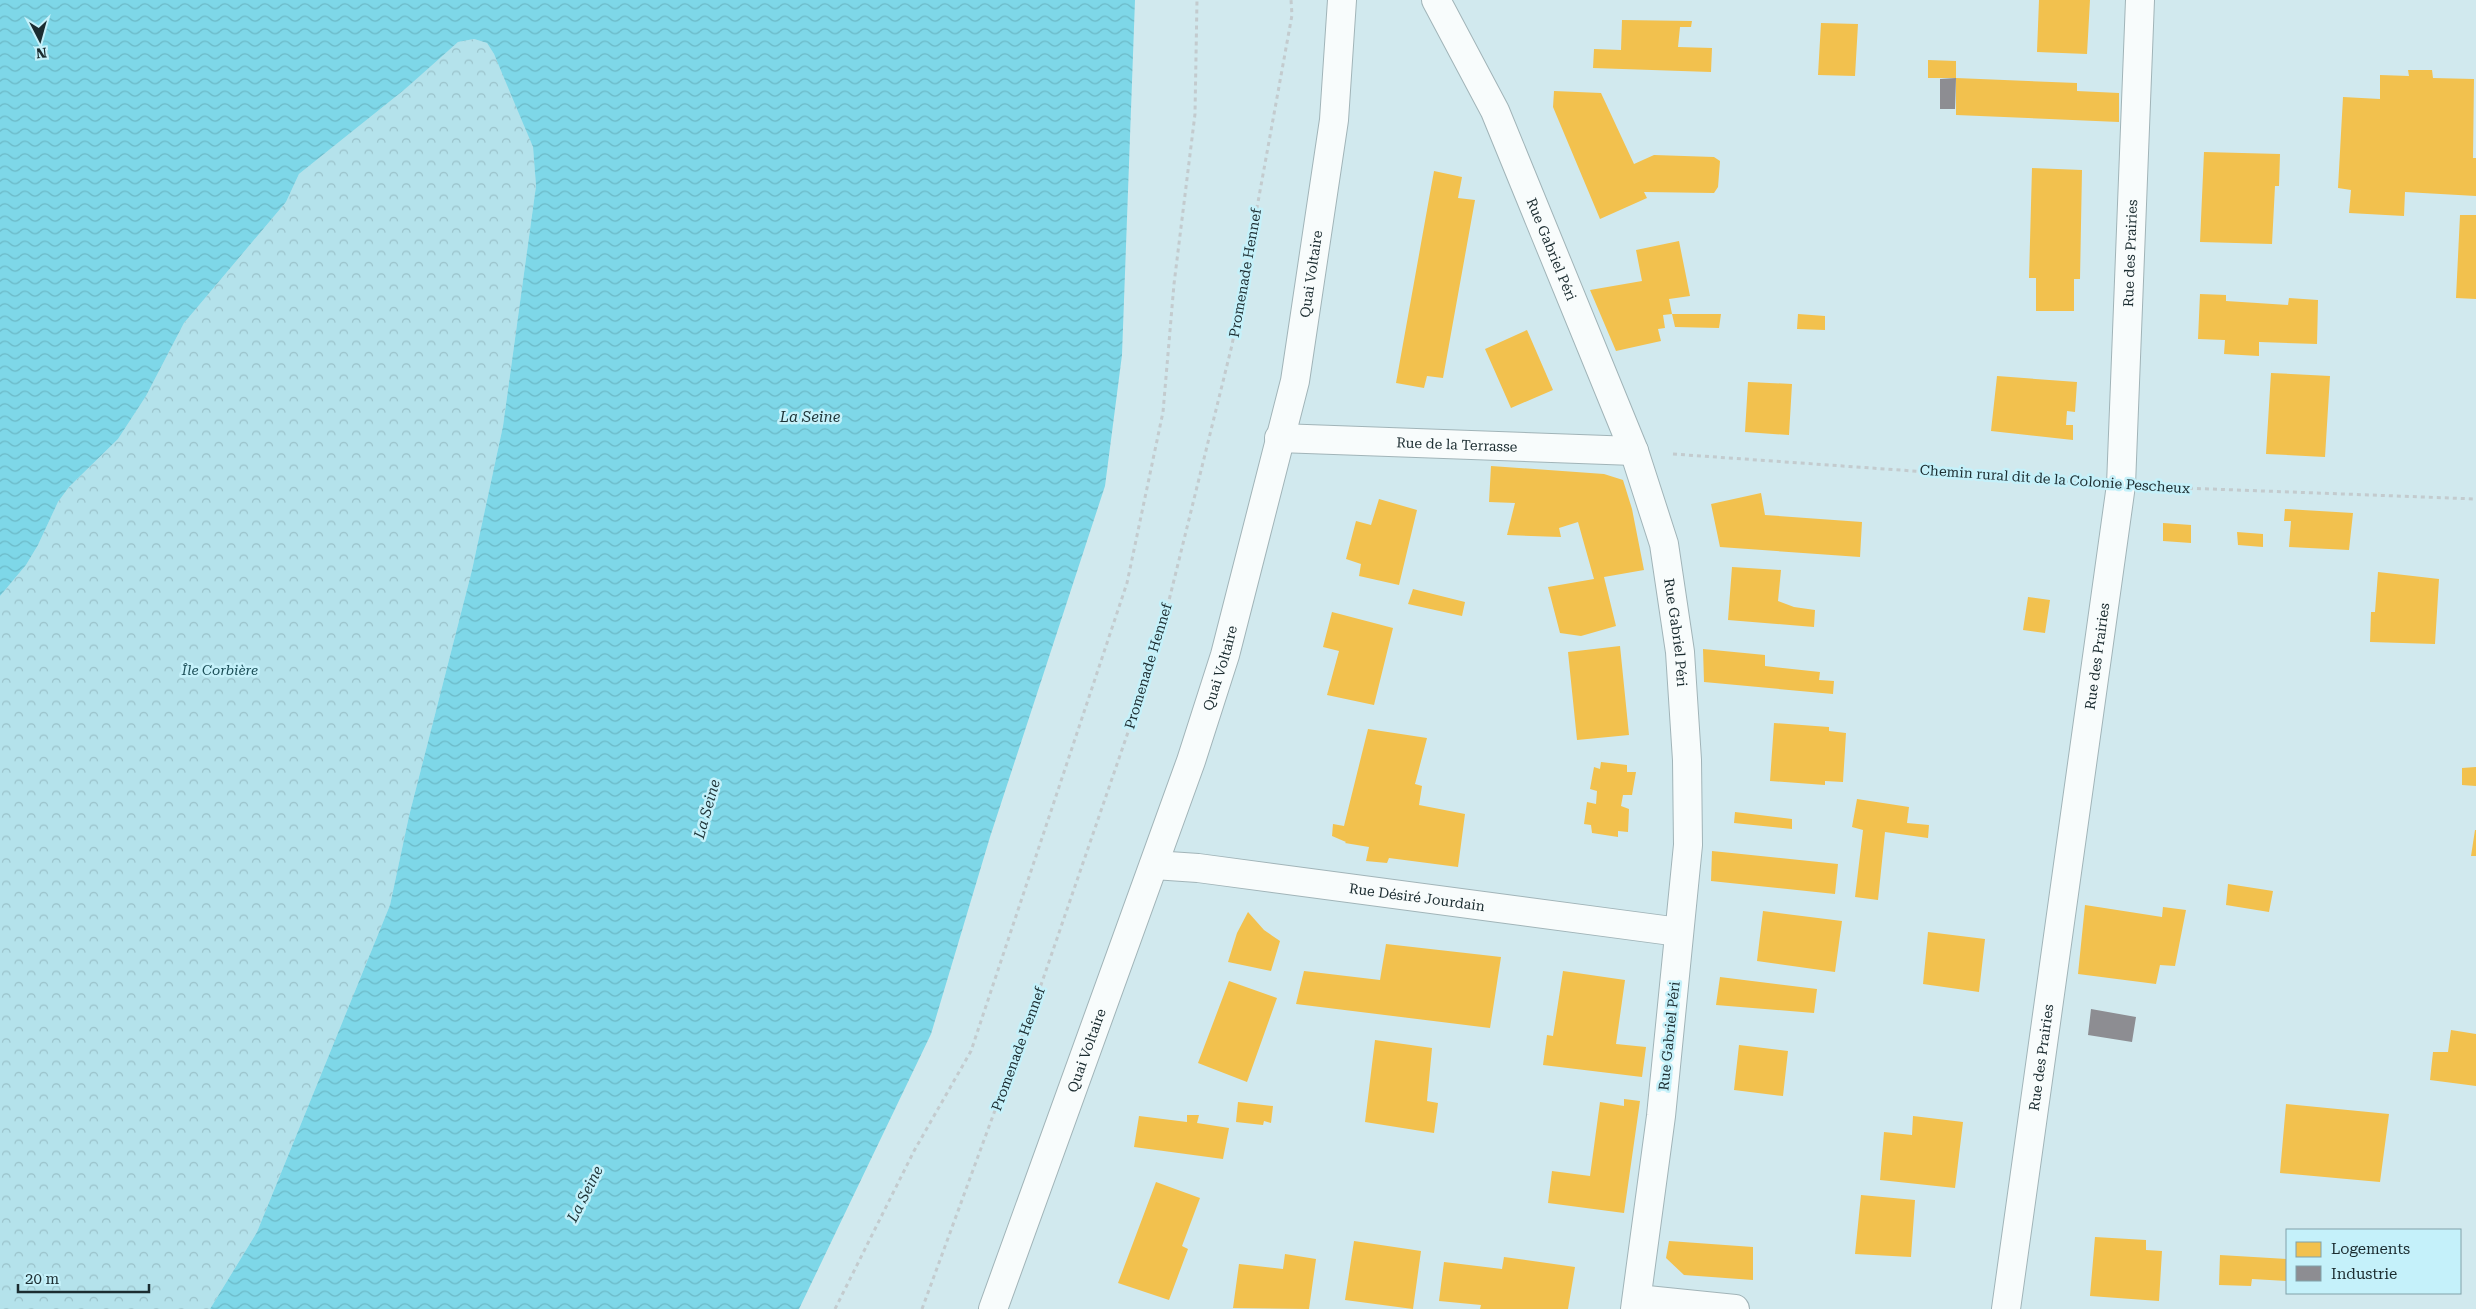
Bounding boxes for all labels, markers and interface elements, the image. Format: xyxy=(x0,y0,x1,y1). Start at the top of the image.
north arrow xyxy=(15,15,65,65)
text: N xyxy=(35,44,48,61)
street label: Rue Gabriel Péri xyxy=(1523,196,1580,303)
street label: Rue des Prairies xyxy=(2120,199,2140,307)
street label: Promenade Hennef xyxy=(1226,207,1264,339)
street label: Quai Voltaire xyxy=(1297,229,1325,319)
water label: La Seine xyxy=(779,408,841,426)
street label: Rue de la Terrasse xyxy=(1396,434,1518,455)
street label: Chemin rural dit de la Colonie Pescheux xyxy=(1919,462,2191,496)
street label: Rue Gabriel Péri xyxy=(1661,577,1690,688)
street label: Promenade Hennef xyxy=(1121,601,1175,731)
street label: Rue des Prairies xyxy=(2082,602,2112,711)
street label: Quai Voltaire xyxy=(1200,624,1240,713)
park label: Île Corbière xyxy=(181,662,258,678)
water label: La Seine xyxy=(690,777,724,842)
street label: Rue Désiré Jourdain xyxy=(1348,880,1486,914)
street label: Rue Gabriel Péri xyxy=(1655,980,1683,1091)
street label: Promenade Hennef xyxy=(988,984,1048,1113)
street label: Rue des Prairies xyxy=(2026,1003,2057,1112)
street label: Quai Voltaire xyxy=(1064,1006,1109,1094)
water label: La Seine xyxy=(563,1163,607,1226)
legend xyxy=(2286,1229,2461,1294)
text: Logements xyxy=(2331,1240,2410,1258)
scale bar xyxy=(18,1262,149,1294)
text: Industrie xyxy=(2331,1265,2397,1283)
text: 20 m xyxy=(25,1270,60,1288)

